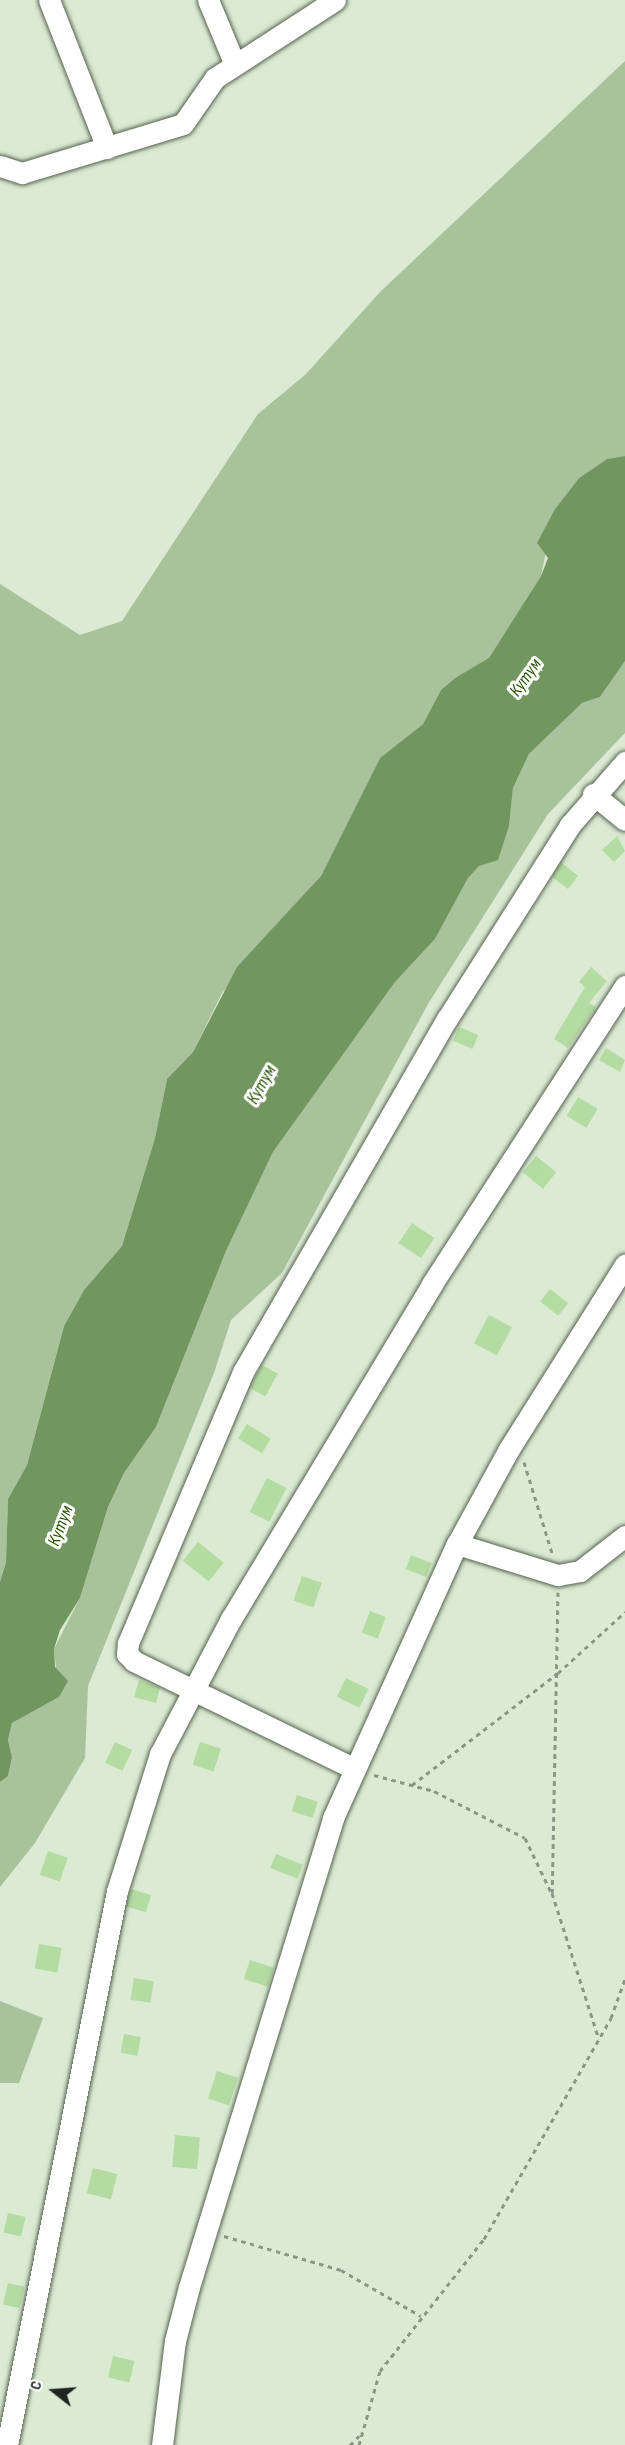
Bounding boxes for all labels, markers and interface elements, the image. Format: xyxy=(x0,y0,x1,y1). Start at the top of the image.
water label: Кутум xyxy=(505,655,547,701)
water label: Кутум xyxy=(243,1062,281,1108)
water label: Кутум xyxy=(44,1503,78,1549)
north arrow xyxy=(24,2361,84,2421)
text: С xyxy=(26,2379,47,2392)

